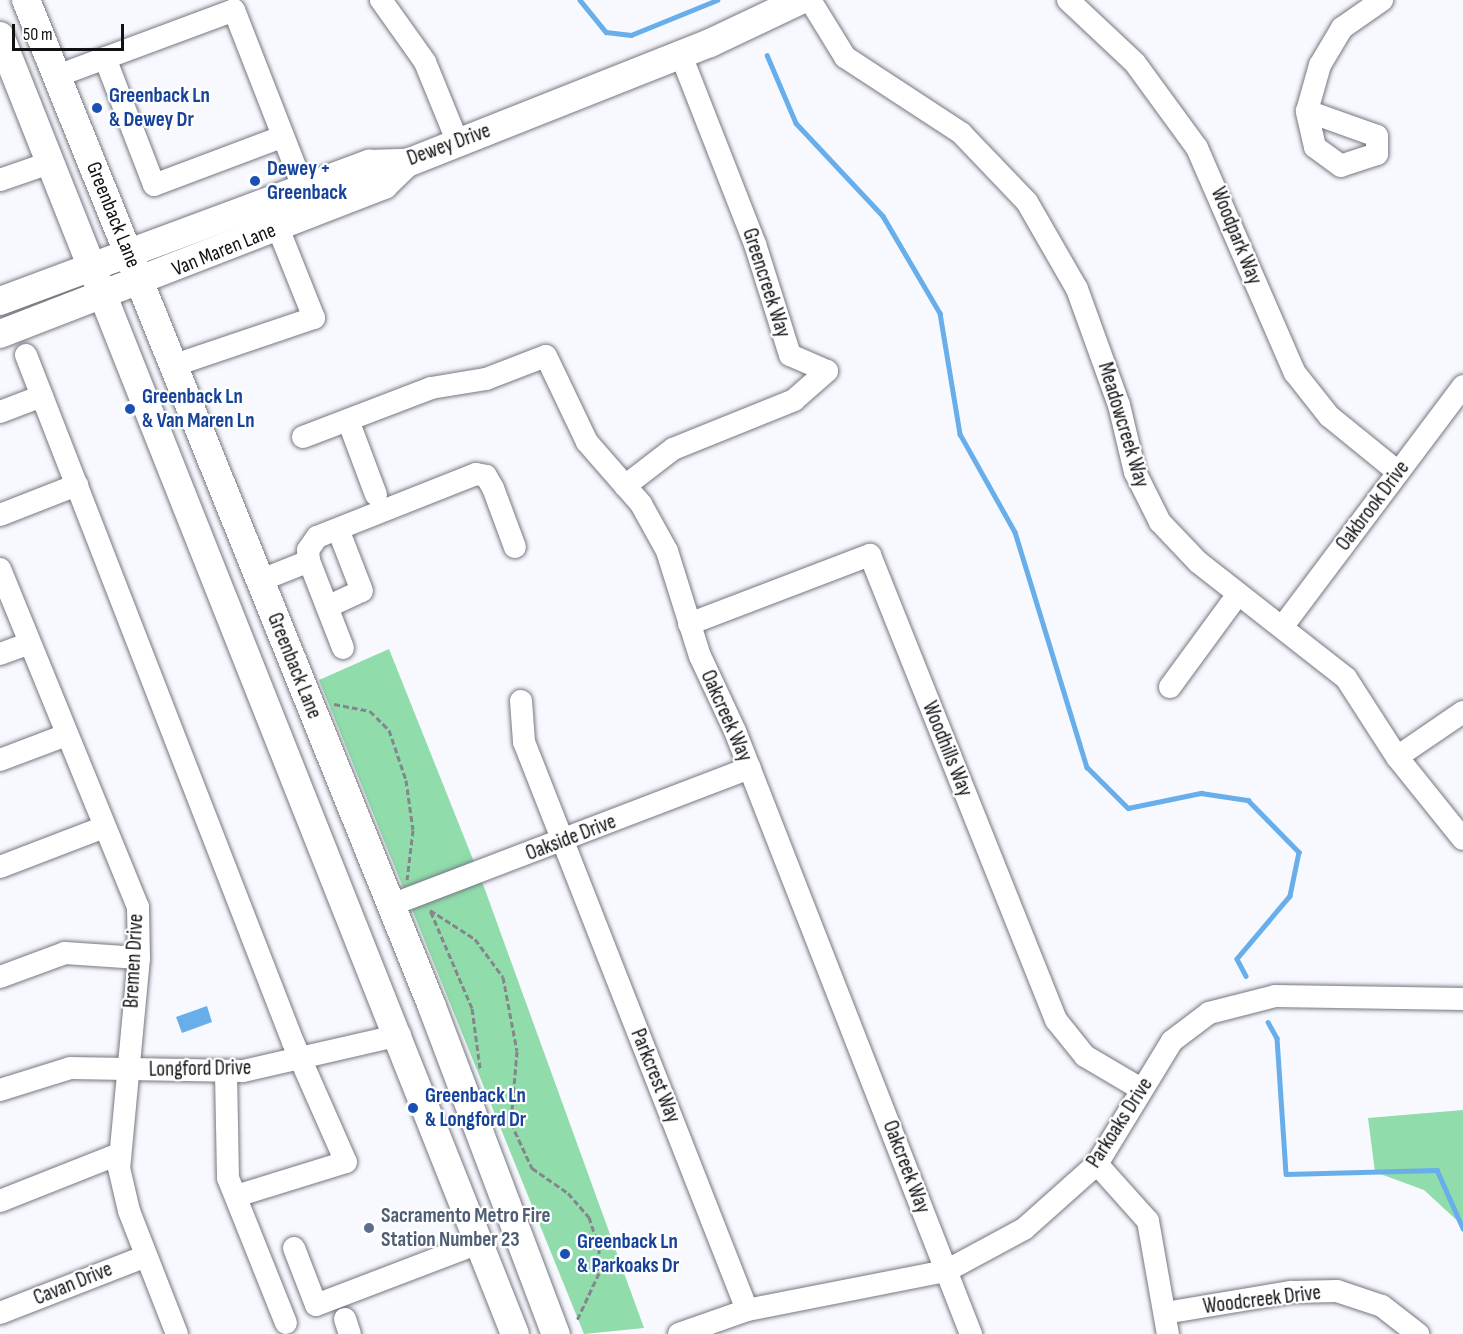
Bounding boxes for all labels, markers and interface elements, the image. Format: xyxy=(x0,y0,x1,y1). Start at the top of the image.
scale bar xyxy=(15,12,128,50)
text: 50 m xyxy=(23,24,53,45)
place label: Greenback Ln & Dewey Dr xyxy=(109,83,210,133)
marker: Greenback Ln & Dewey Dr xyxy=(90,101,104,115)
street label: Dewey Drive xyxy=(404,118,494,172)
place label: Dewey + Greenback xyxy=(267,156,347,206)
street label: Greenback Lane xyxy=(80,158,146,272)
marker: Dewey + Greenback xyxy=(248,174,262,188)
street label: Woodpark Way xyxy=(1205,184,1267,288)
street label: Van Maren Lane xyxy=(169,218,279,282)
street label: Greencreek Way xyxy=(736,225,796,341)
street label: Meadowcreek Way xyxy=(1092,359,1154,491)
place label: Greenback Ln & Van Maren Ln xyxy=(142,384,255,434)
marker: Greenback Ln & Van Maren Ln xyxy=(123,402,137,416)
street label: Oakbrook Drive xyxy=(1331,456,1415,556)
street label: Greenback Lane xyxy=(261,609,327,723)
street label: Oakcreek Way xyxy=(695,666,757,766)
street label: Woodhills Way xyxy=(917,698,977,800)
street label: Oakside Drive xyxy=(522,809,620,867)
street label: Bremen Drive xyxy=(119,913,149,1009)
street label: Parkcrest Way xyxy=(625,1025,685,1127)
street label: Longford Drive xyxy=(149,1056,251,1082)
street label: Parkoaks Drive xyxy=(1082,1073,1158,1173)
place label: Greenback Ln & Longford Dr xyxy=(425,1083,526,1133)
marker: Greenback Ln & Longford Dr xyxy=(406,1101,420,1115)
street label: Oakcreek Way xyxy=(877,1117,935,1217)
place label: Sacramento Metro Fire Station Number 23 xyxy=(381,1203,550,1253)
marker: Sacramento Metro Fire Station Number 23 xyxy=(362,1221,376,1235)
place label: Greenback Ln & Parkoaks Dr xyxy=(577,1229,679,1279)
marker: Greenback Ln & Parkoaks Dr xyxy=(558,1247,572,1261)
street label: Cavan Drive xyxy=(30,1257,116,1311)
street label: Woodcreek Drive xyxy=(1202,1280,1322,1320)

